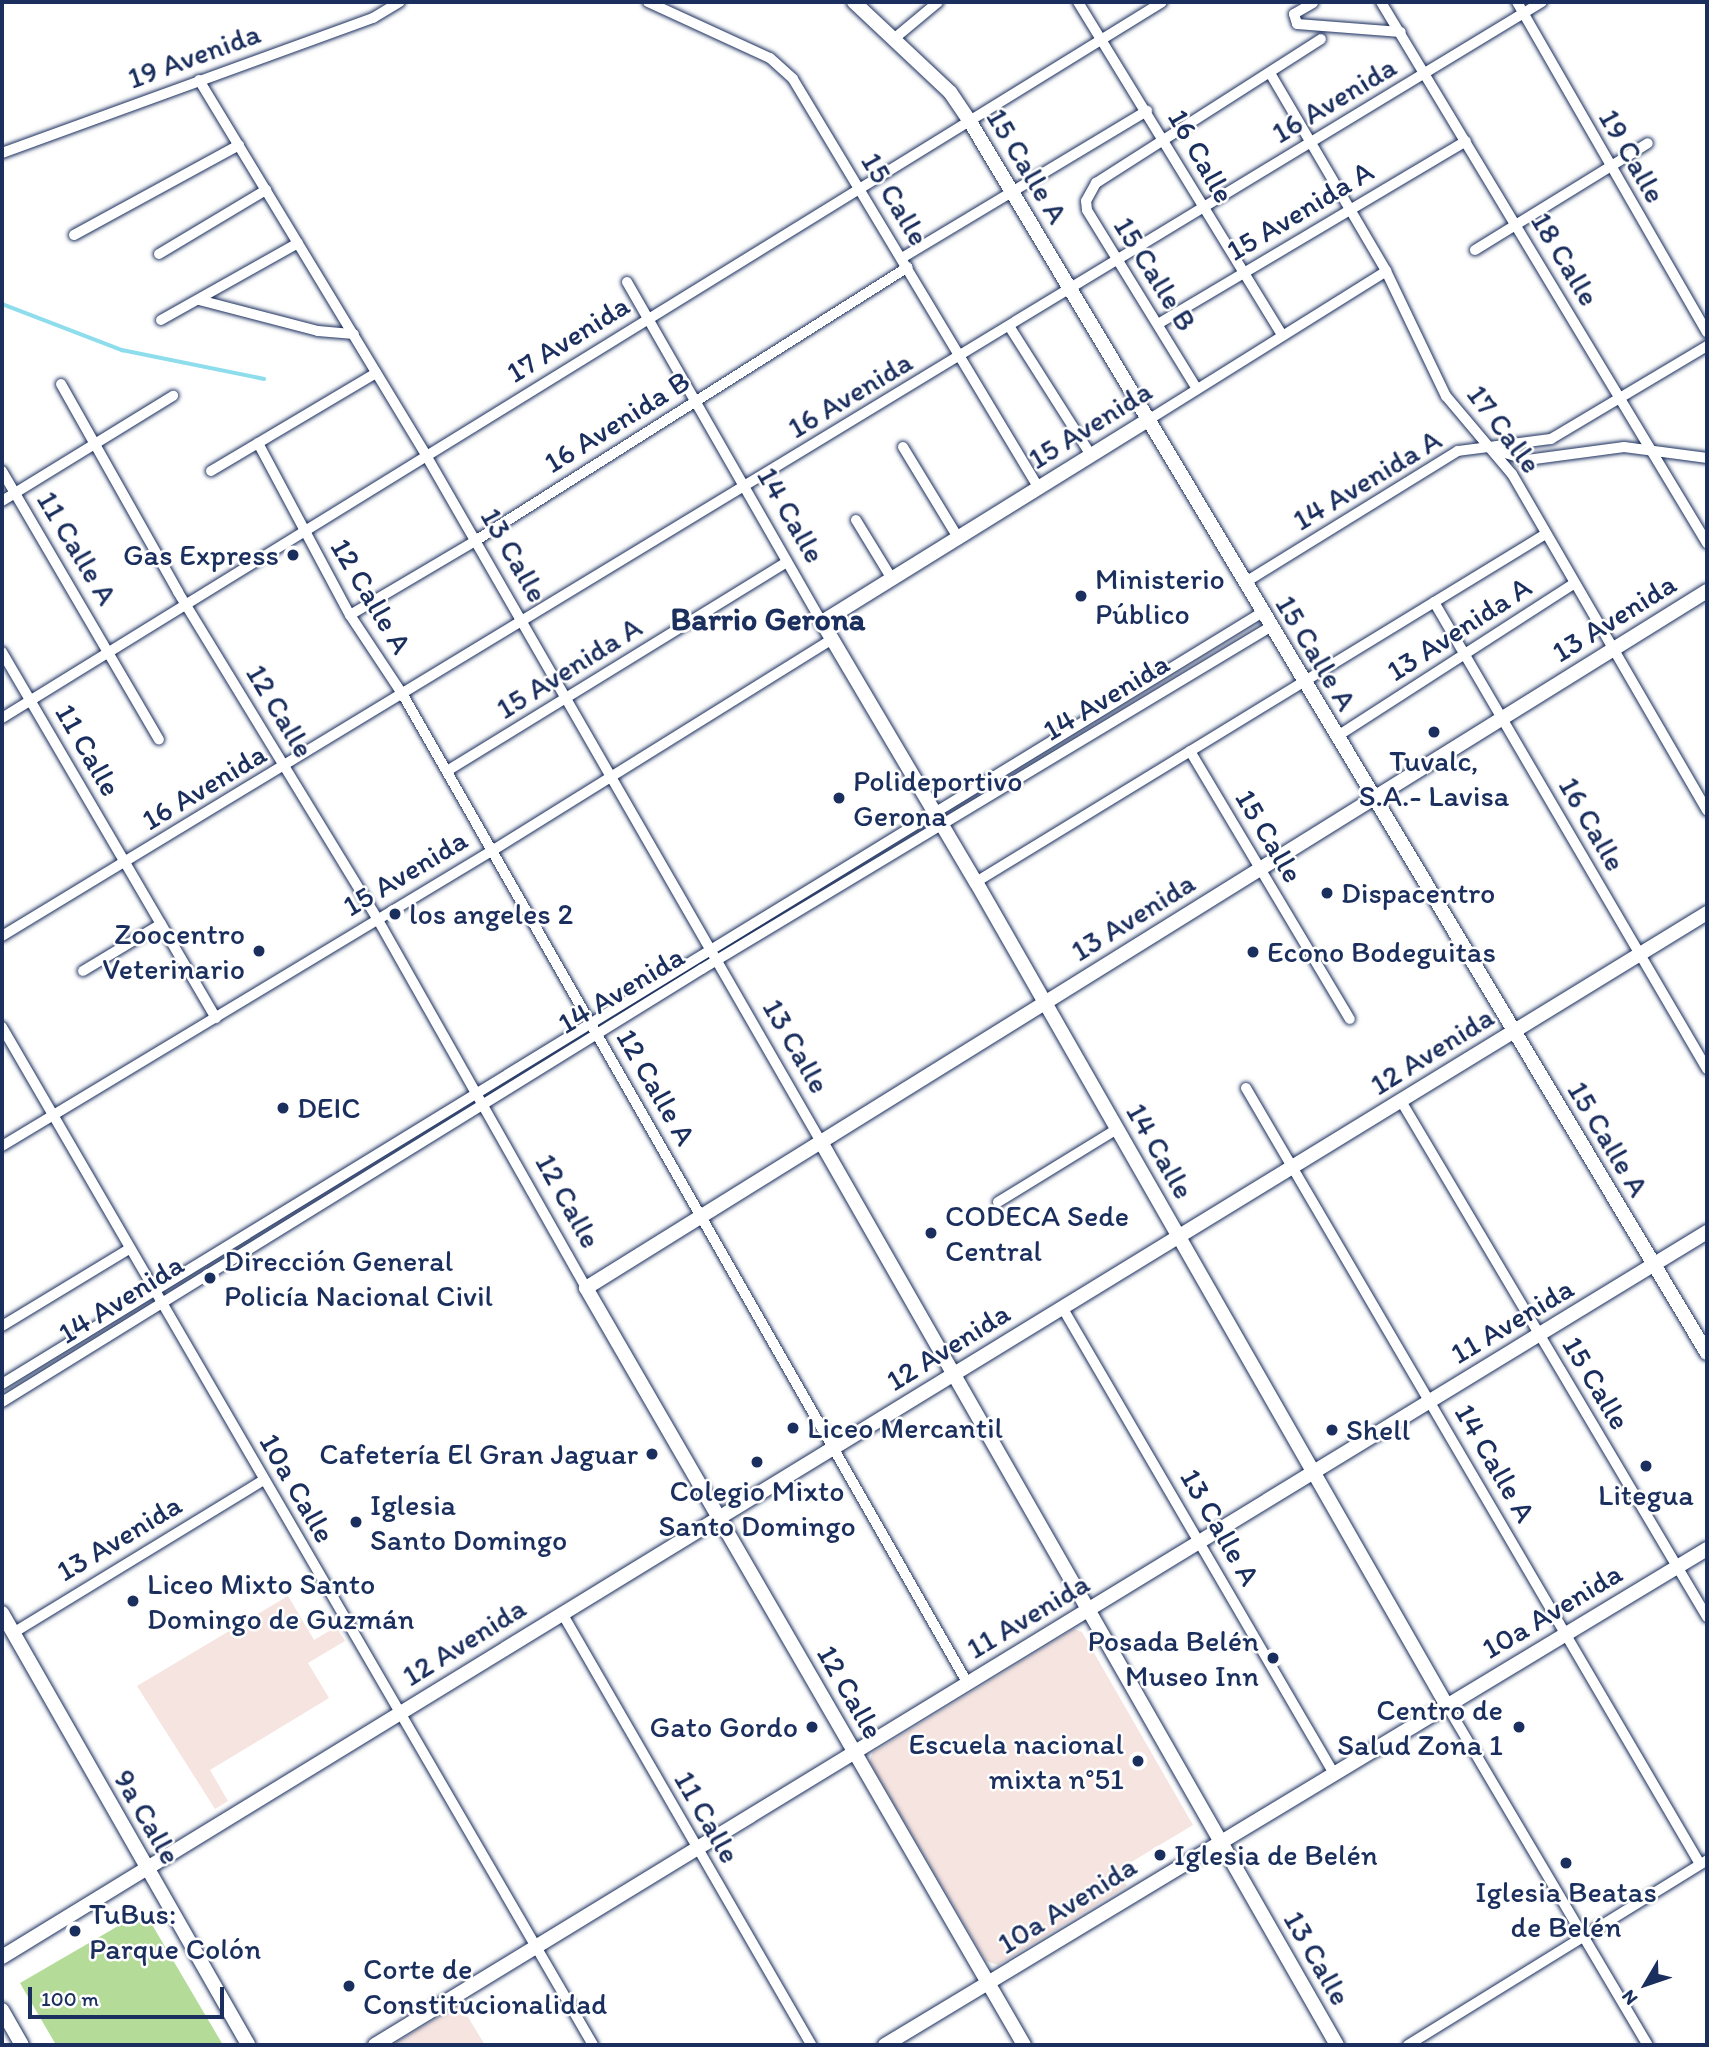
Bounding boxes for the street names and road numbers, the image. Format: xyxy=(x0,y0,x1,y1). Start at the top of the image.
street label: 19 Avenida xyxy=(123,15,265,97)
street label: 16 Avenida xyxy=(1265,49,1403,151)
street label: 15 Calle A xyxy=(978,102,1076,230)
street label: 16 Calle xyxy=(1160,103,1242,209)
street label: 19 Calle xyxy=(1591,103,1673,209)
street label: 15 Calle xyxy=(853,146,937,252)
street label: 15 Avenida A xyxy=(1220,153,1380,269)
street label: 18 Calle xyxy=(1523,205,1607,313)
street label: 15 Calle B xyxy=(1106,210,1204,338)
street label: 17 Avenida xyxy=(500,287,636,391)
street label: 16 Avenida xyxy=(781,344,919,446)
street label: 16 Avenida B xyxy=(537,363,697,481)
street label: 15 Avenida xyxy=(1022,373,1158,477)
street label: 17 Calle xyxy=(1459,378,1549,480)
street label: 14 Avenida A xyxy=(1286,422,1448,538)
street label: 14 Calle xyxy=(749,461,833,569)
street label: 11 Calle A xyxy=(29,484,125,612)
street label: 13 Calle xyxy=(473,501,555,609)
street label: 12 Calle A xyxy=(322,532,420,660)
street label: 13 Avenida xyxy=(1545,566,1683,670)
street label: 13 Avenida A xyxy=(1380,569,1538,689)
street label: 15 Calle A xyxy=(1267,589,1365,717)
street label: 15 Avenida A xyxy=(490,609,648,727)
street label: 14 Avenida xyxy=(1036,645,1176,749)
street label: 12 Calle xyxy=(238,658,322,764)
street label: 11 Calle xyxy=(47,697,129,803)
street label: 16 Avenida xyxy=(135,736,273,838)
street label: 16 Calle xyxy=(1551,771,1633,877)
street label: 15 Calle xyxy=(1227,783,1311,889)
street label: 15 Avenida xyxy=(336,822,474,924)
street label: 13 Avenida xyxy=(1064,865,1202,969)
street label: 14 Avenida xyxy=(551,938,691,1042)
street label: 13 Calle xyxy=(755,992,837,1100)
street label: 12 Avenida xyxy=(1364,999,1500,1103)
street label: 12 Calle A xyxy=(608,1022,704,1152)
street label: 15 Calle A xyxy=(1559,1075,1657,1203)
street label: 14 Calle xyxy=(1118,1097,1202,1205)
street label: 12 Calle xyxy=(527,1147,609,1255)
street label: 14 Avenida xyxy=(52,1246,190,1352)
street label: 11 Avenida xyxy=(1444,1270,1580,1372)
street label: 12 Avenida xyxy=(880,1295,1016,1399)
street label: 15 Calle xyxy=(1554,1330,1638,1436)
street label: 14 Calle A xyxy=(1447,1397,1543,1529)
street label: 10a Calle xyxy=(251,1427,343,1549)
street label: 13 Calle A xyxy=(1172,1462,1268,1592)
street label: 13 Avenida xyxy=(50,1487,188,1589)
street label: 10a Avenida xyxy=(1475,1555,1629,1667)
street label: 11 Avenida xyxy=(960,1565,1096,1667)
street label: 12 Avenida xyxy=(396,1590,532,1694)
street label: 12 Calle xyxy=(809,1639,891,1745)
street label: 9a Calle xyxy=(105,1763,189,1871)
street label: 11 Calle xyxy=(666,1764,748,1870)
street label: 10a Avenida xyxy=(991,1848,1143,1962)
street label: 13 Calle xyxy=(1276,1904,1358,2012)

